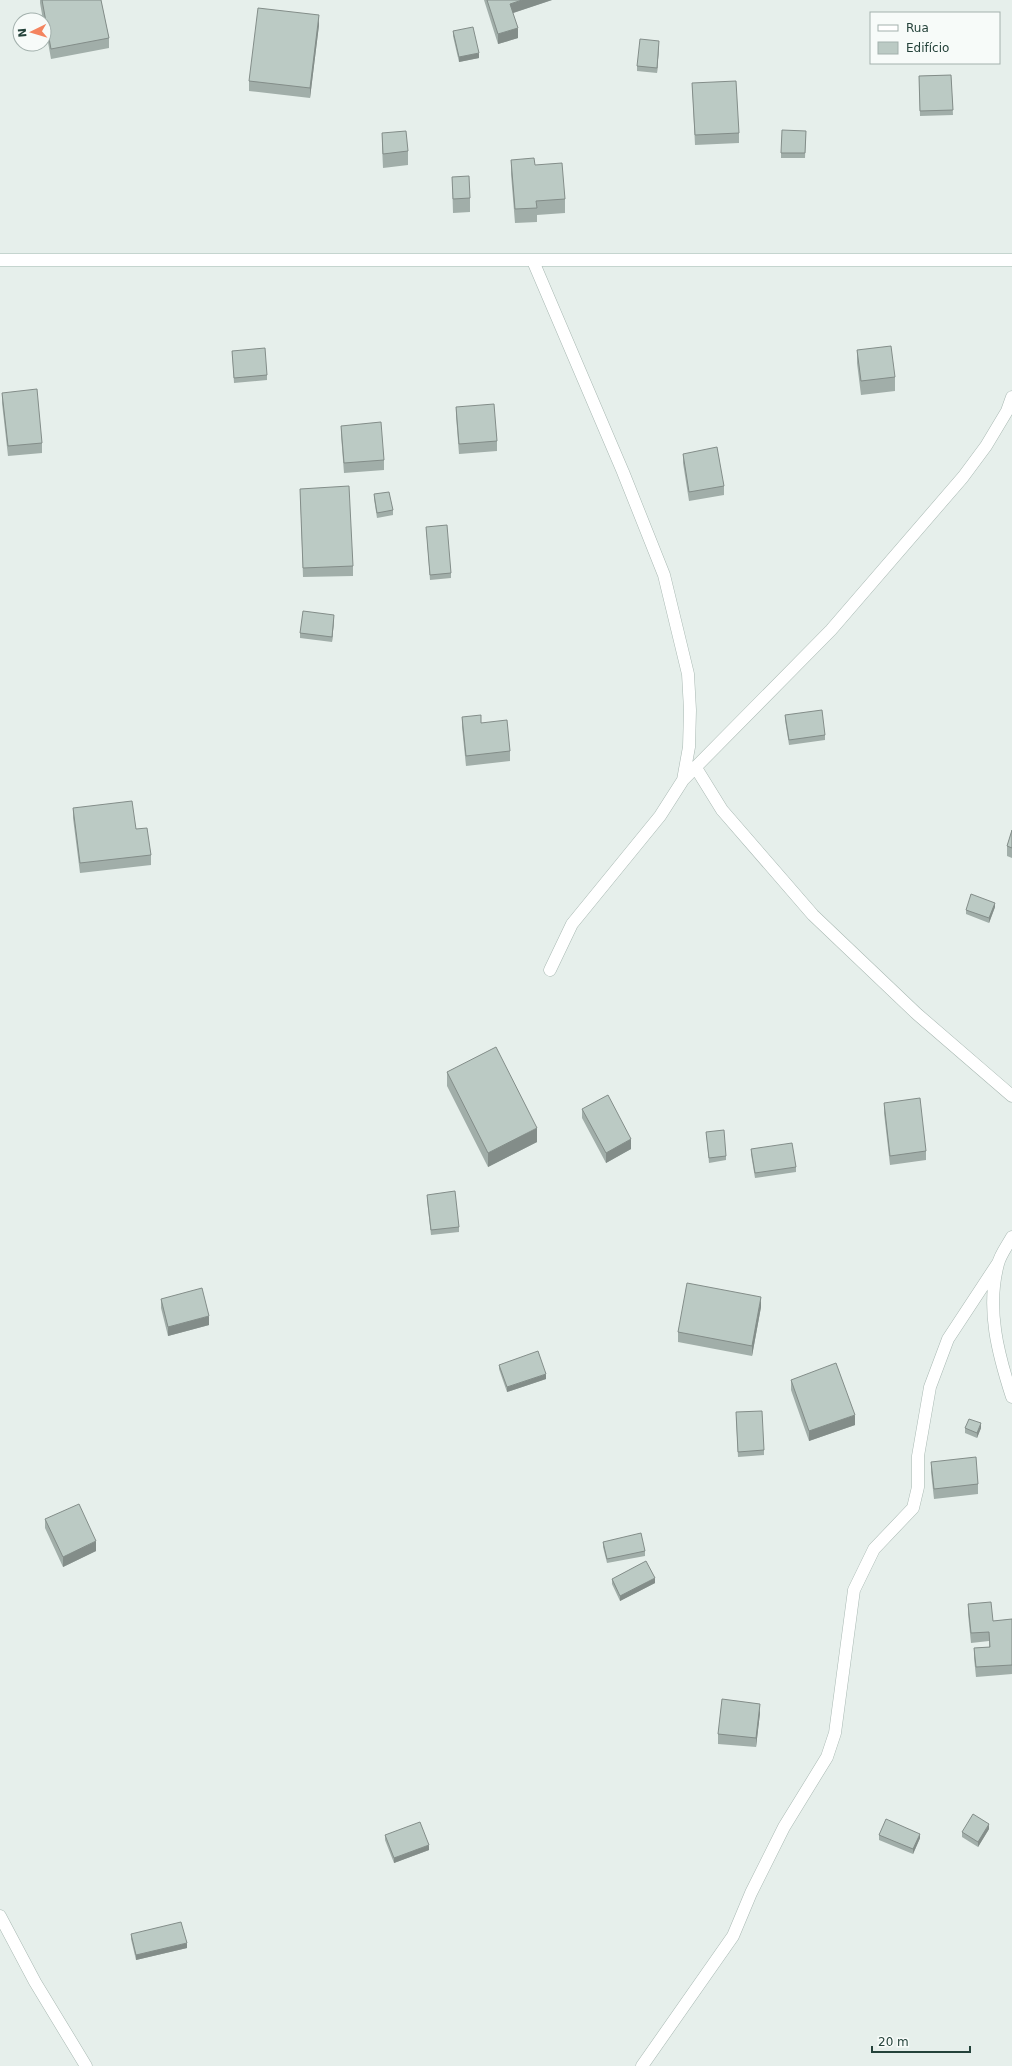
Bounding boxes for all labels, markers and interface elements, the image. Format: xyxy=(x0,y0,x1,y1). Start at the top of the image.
north arrow xyxy=(12,12,52,52)
legend xyxy=(870,12,1000,64)
text: Rua xyxy=(906,21,929,35)
text: N xyxy=(16,28,29,38)
text: Edifício xyxy=(906,41,949,55)
scale bar xyxy=(872,2028,970,2054)
text: 20 m xyxy=(878,2035,909,2049)

